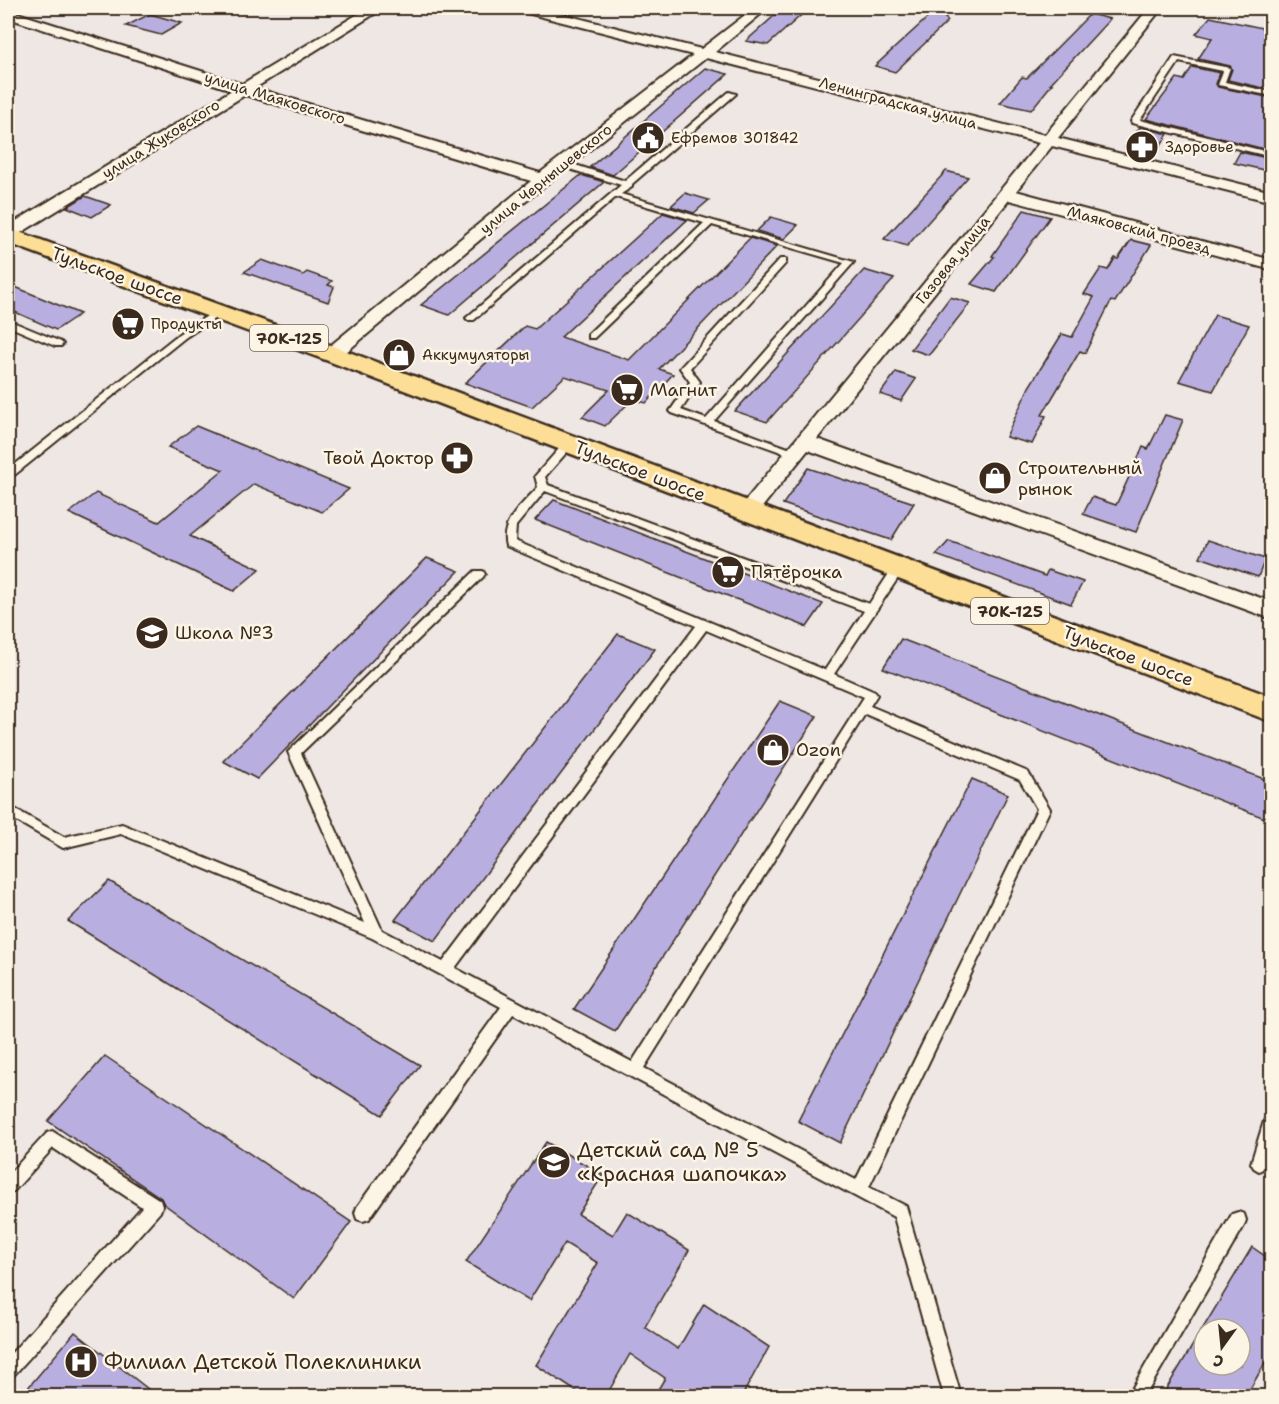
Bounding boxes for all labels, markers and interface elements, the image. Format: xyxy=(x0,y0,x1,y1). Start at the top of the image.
street label: улица Маяковского xyxy=(202,67,348,129)
street label: Ленинградская улица xyxy=(817,72,980,134)
street label: улица Жуковского xyxy=(98,95,224,183)
street label: улица Чернышевского xyxy=(476,119,616,239)
public building icon: Ефремов 301842 xyxy=(630,120,666,156)
place label: Ефремов 301842 xyxy=(671,128,799,148)
pharmacy icon: Здоровье xyxy=(1124,129,1160,165)
place label: Здоровье xyxy=(1165,137,1234,157)
street label: Маяковский проезд xyxy=(1065,201,1214,259)
street label: Газовая улица xyxy=(911,211,995,308)
street label: Тульское шоссе xyxy=(48,241,186,311)
supermarket icon: Продукты xyxy=(110,306,146,342)
place label: Продукты xyxy=(151,314,222,334)
road number: 70К-125 xyxy=(250,325,328,351)
shop icon: Аккумуляторы xyxy=(381,337,417,373)
place label: Аккумуляторы xyxy=(422,345,530,365)
supermarket icon: Магнит xyxy=(609,372,645,408)
place label: Магнит xyxy=(650,378,718,402)
street label: Тульское шоссе xyxy=(571,435,709,507)
pharmacy icon: Твой Доктор xyxy=(439,440,475,476)
place label: Твой Доктор xyxy=(323,446,434,470)
place label: Строительный рынок xyxy=(1018,456,1143,501)
shop icon: Строительный рынок xyxy=(977,460,1013,496)
supermarket icon: Пятёрочка xyxy=(710,554,746,590)
place label: Пятёрочка xyxy=(751,560,842,584)
road number: 70К-125 xyxy=(971,598,1049,624)
school or university icon: Школа №3 xyxy=(134,615,170,651)
street label: Тульское шоссе xyxy=(1059,620,1197,692)
place label: Школа №3 xyxy=(175,621,274,645)
shop icon: Ozon xyxy=(755,732,791,768)
place label: Ozon xyxy=(796,738,841,762)
place label: Детский сад № 5 «Красная шапочка» xyxy=(577,1136,787,1188)
school or university icon: Детский сад № 5 «Красная шапочка» xyxy=(536,1144,572,1180)
north arrow xyxy=(1192,1317,1252,1377)
hospital icon: Филиал Детской Полеклиники xyxy=(63,1344,99,1380)
place label: Филиал Детской Полеклиники xyxy=(104,1348,422,1376)
text: С xyxy=(1211,1350,1226,1372)

